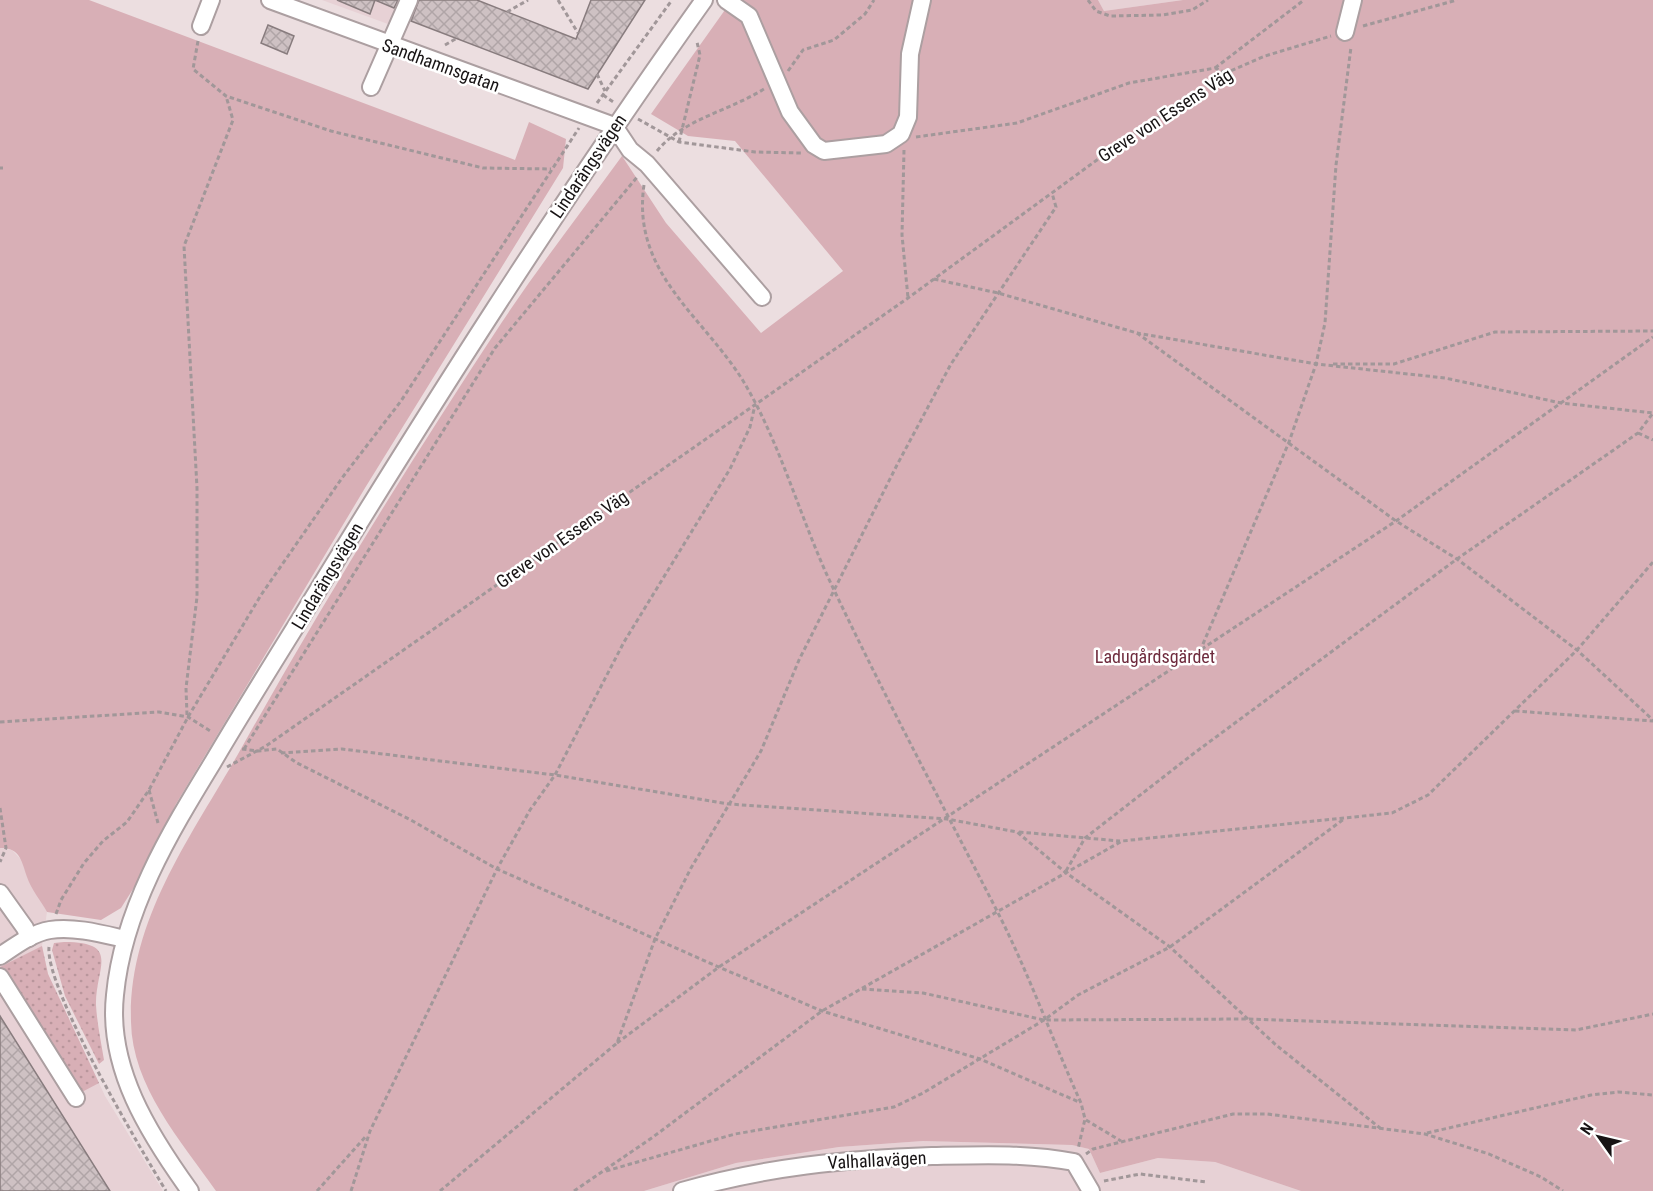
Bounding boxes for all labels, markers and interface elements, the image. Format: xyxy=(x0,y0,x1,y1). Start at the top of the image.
street label: Sandhamnsgatan xyxy=(379,34,503,96)
street label: Greve von Essens Väg xyxy=(1094,64,1236,166)
street label: Lindarängsvägen xyxy=(546,110,630,222)
street label: Greve von Essens Väg xyxy=(492,486,632,592)
street label: Lindarängsvägen xyxy=(287,519,367,633)
park label: Ladugårdsgärdet xyxy=(1095,646,1215,667)
north arrow xyxy=(1569,1107,1629,1167)
text: N xyxy=(1576,1120,1598,1138)
street label: Valhallavägen xyxy=(827,1147,927,1173)

